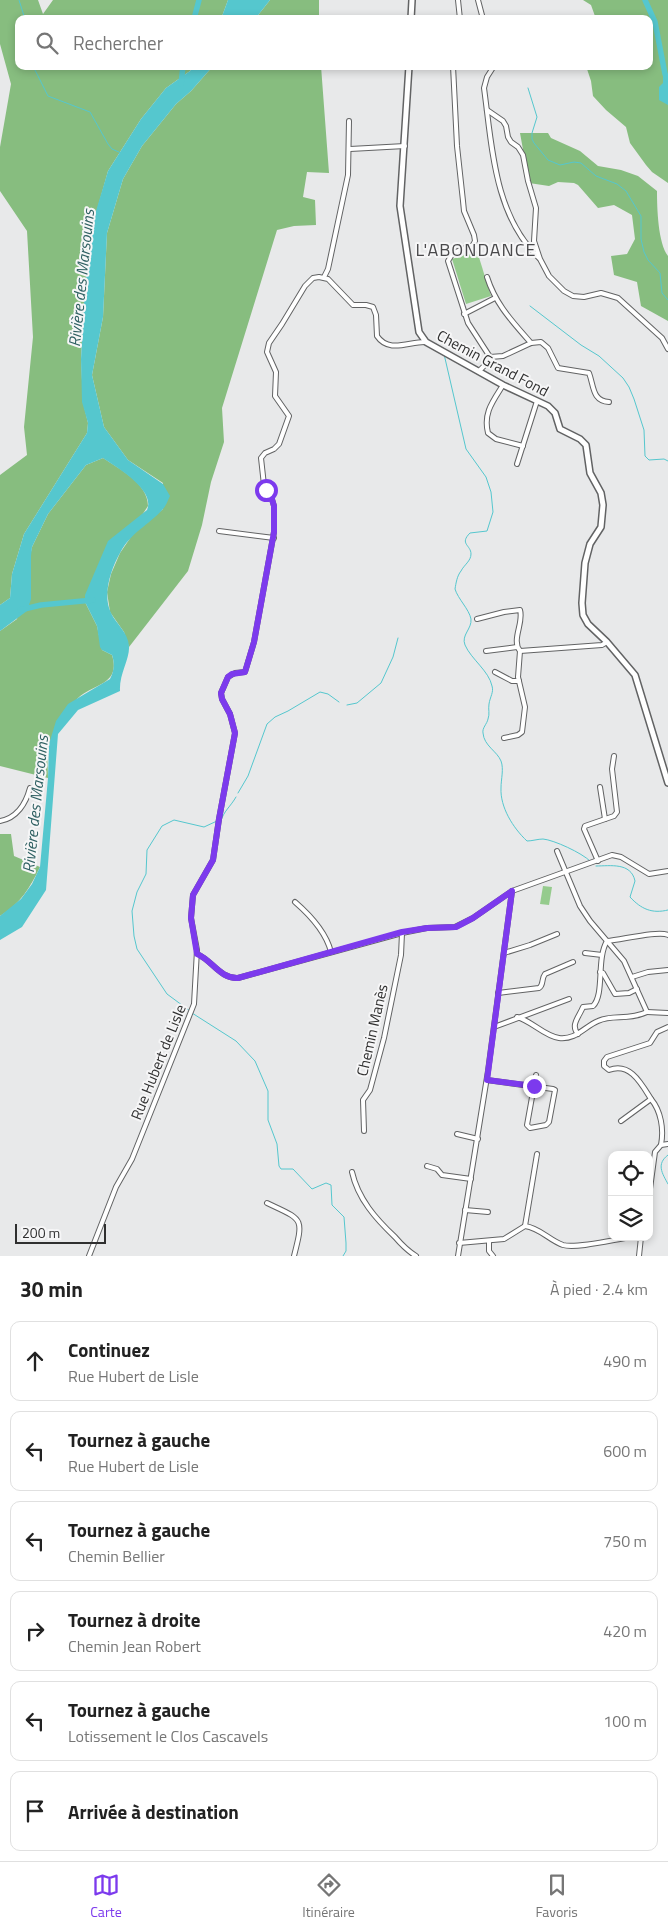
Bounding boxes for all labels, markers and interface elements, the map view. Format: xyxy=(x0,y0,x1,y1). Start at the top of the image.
search box xyxy=(15,15,653,70)
text: Rechercher xyxy=(73,28,163,57)
icon: search xyxy=(33,29,61,57)
water label: Rivière des Marsouins xyxy=(62,207,100,348)
district label: L'ABONDANCE xyxy=(416,236,536,263)
street label: Chemin Grand Fond xyxy=(433,324,553,402)
route start xyxy=(255,479,278,502)
water label: Rivière des Marsouins xyxy=(16,733,54,874)
street label: Chemin Manès xyxy=(350,982,394,1078)
street label: Rue Hubert de Lisle xyxy=(124,1001,192,1123)
route end xyxy=(523,1075,546,1098)
map controls xyxy=(608,1151,653,1241)
button: locate xyxy=(608,1151,653,1196)
button: layers xyxy=(608,1196,653,1241)
scale bar xyxy=(15,1221,106,1244)
text: 200 m xyxy=(22,1222,60,1243)
text: 30 min xyxy=(20,1273,83,1305)
text: À pied · 2.4 km xyxy=(550,1277,648,1301)
text: Continuez xyxy=(68,1335,150,1364)
icon: ahead xyxy=(21,1347,49,1375)
text: 490 m xyxy=(603,1349,647,1373)
text: Rue Hubert de Lisle xyxy=(68,1364,199,1388)
text: Tournez à gauche xyxy=(68,1425,210,1454)
icon: left xyxy=(21,1437,49,1465)
text: 600 m xyxy=(603,1439,647,1463)
text: Rue Hubert de Lisle xyxy=(68,1454,199,1478)
text: Tournez à gauche xyxy=(68,1515,210,1544)
icon: left xyxy=(21,1527,49,1555)
text: 750 m xyxy=(603,1529,647,1553)
text: Chemin Bellier xyxy=(68,1544,165,1568)
text: Tournez à droite xyxy=(68,1605,200,1634)
icon: right xyxy=(21,1617,49,1645)
text: 420 m xyxy=(603,1619,647,1643)
text: Chemin Jean Robert xyxy=(68,1634,201,1658)
text: Tournez à gauche xyxy=(68,1695,210,1724)
icon: left xyxy=(21,1707,49,1735)
text: 100 m xyxy=(603,1709,647,1733)
text: Lotissement le Clos Cascavels xyxy=(68,1724,268,1748)
icon: arrive xyxy=(21,1797,49,1825)
text: Arrivée à destination xyxy=(68,1797,239,1826)
tab: Carte xyxy=(90,1871,122,1922)
tab: Itinéraire xyxy=(302,1871,355,1922)
tab: Favoris xyxy=(535,1871,578,1922)

